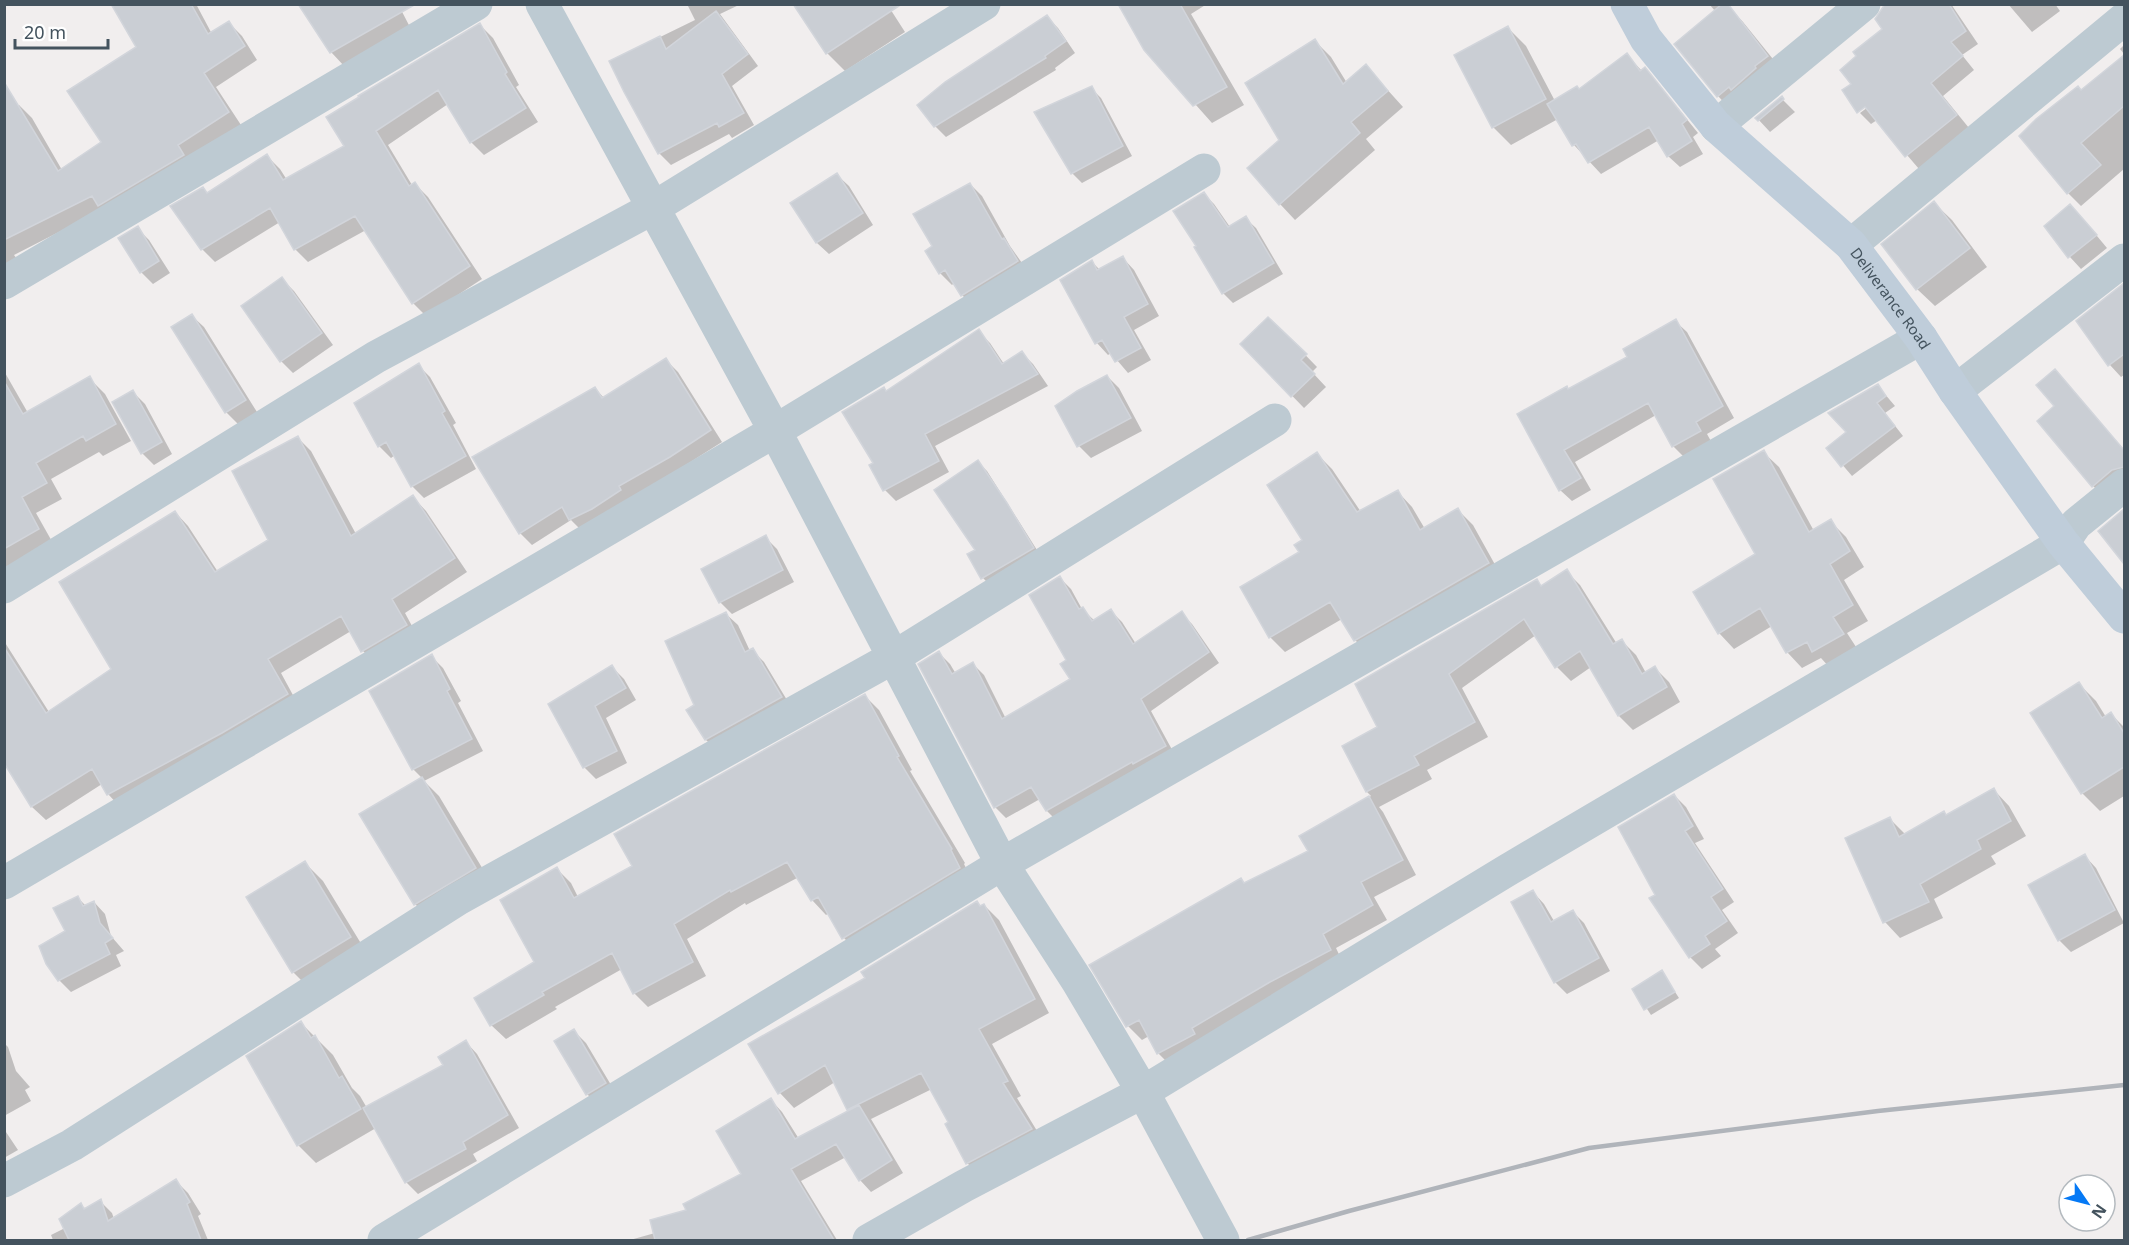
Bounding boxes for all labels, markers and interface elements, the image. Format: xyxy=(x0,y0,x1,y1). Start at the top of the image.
scale bar xyxy=(15,12,108,50)
text: 20 m xyxy=(24,20,66,44)
street label: Deliverance Road xyxy=(1846,243,1936,353)
north arrow xyxy=(2057,1173,2117,1233)
text: N xyxy=(2087,1200,2112,1223)

